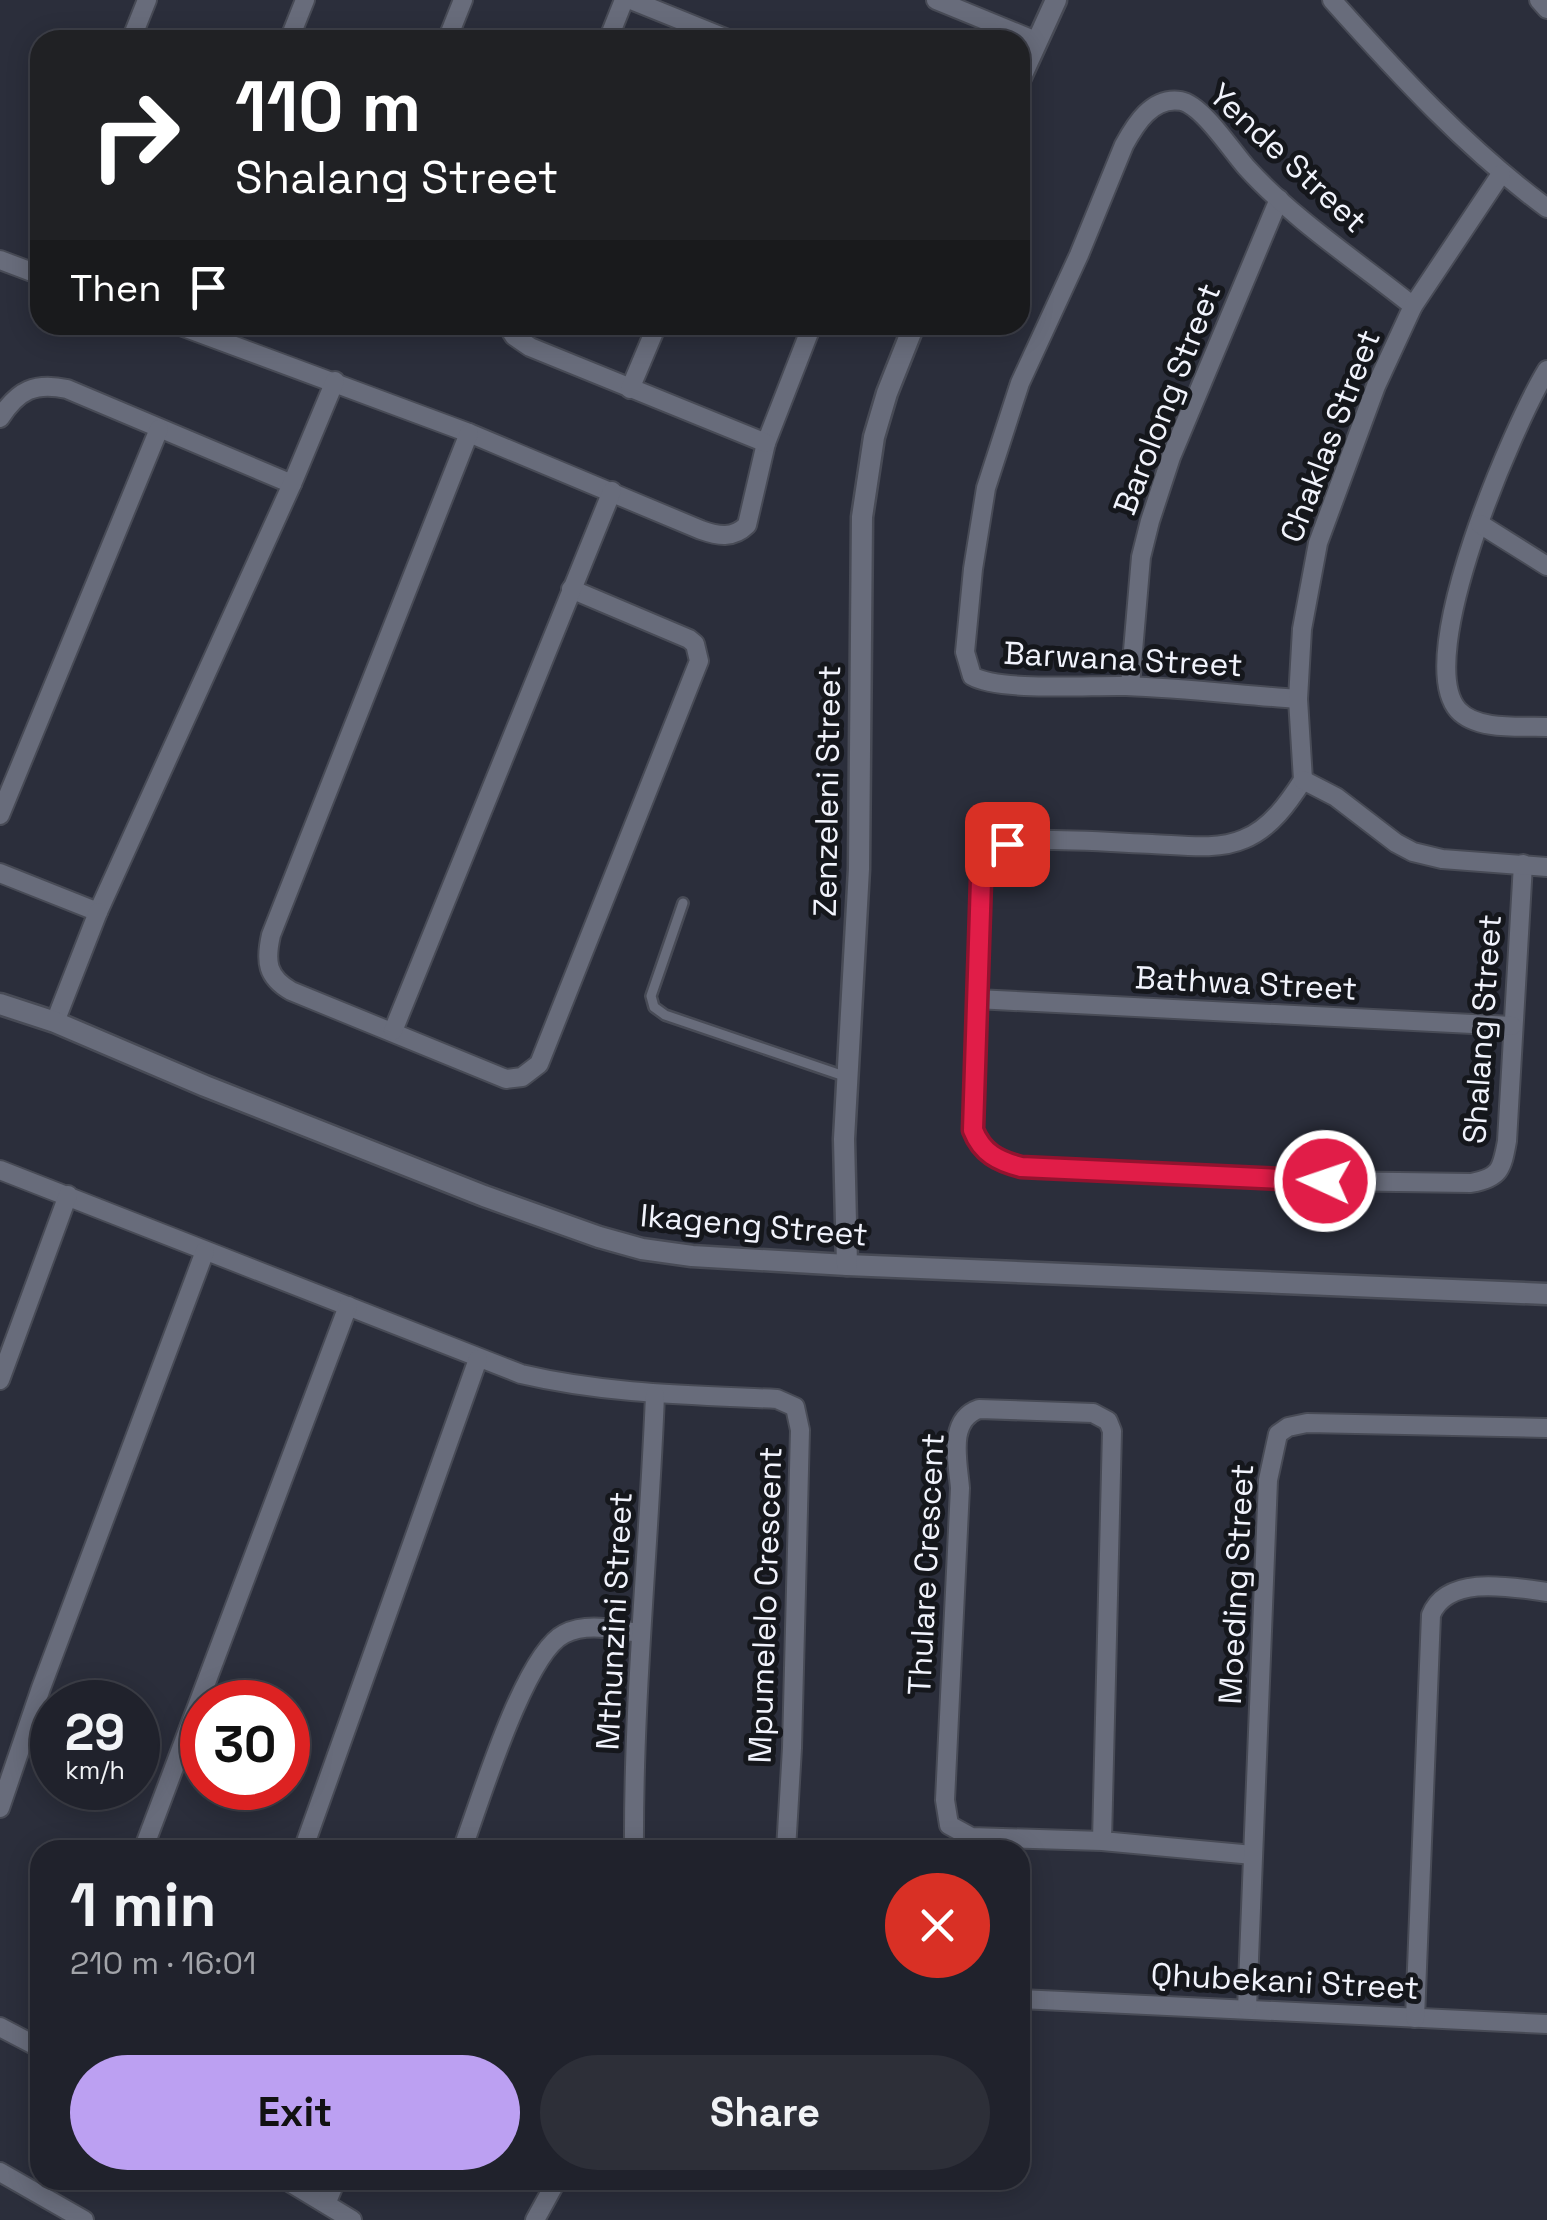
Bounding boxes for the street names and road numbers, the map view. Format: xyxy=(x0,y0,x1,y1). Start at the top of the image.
street label: Yende Street xyxy=(1201,75,1375,241)
street label: Barolong Street xyxy=(1104,278,1230,520)
street label: Chaklas Street xyxy=(1271,324,1389,548)
street label: Barwana Street xyxy=(1002,633,1244,685)
street label: Zenzeleni Street xyxy=(805,665,849,917)
street label: Shalang Street xyxy=(1454,913,1510,1145)
street label: Bathwa Street xyxy=(1134,957,1358,1009)
street label: Ikageng Street xyxy=(639,1195,869,1255)
street label: Thulare Crescent xyxy=(899,1432,953,1696)
street label: Mpumelelo Crescent xyxy=(739,1446,791,1764)
street label: Moeding Street xyxy=(1210,1463,1262,1705)
street label: Mthunzini Street xyxy=(587,1491,641,1751)
street label: Qhubekani Street xyxy=(1150,1954,1420,2008)

